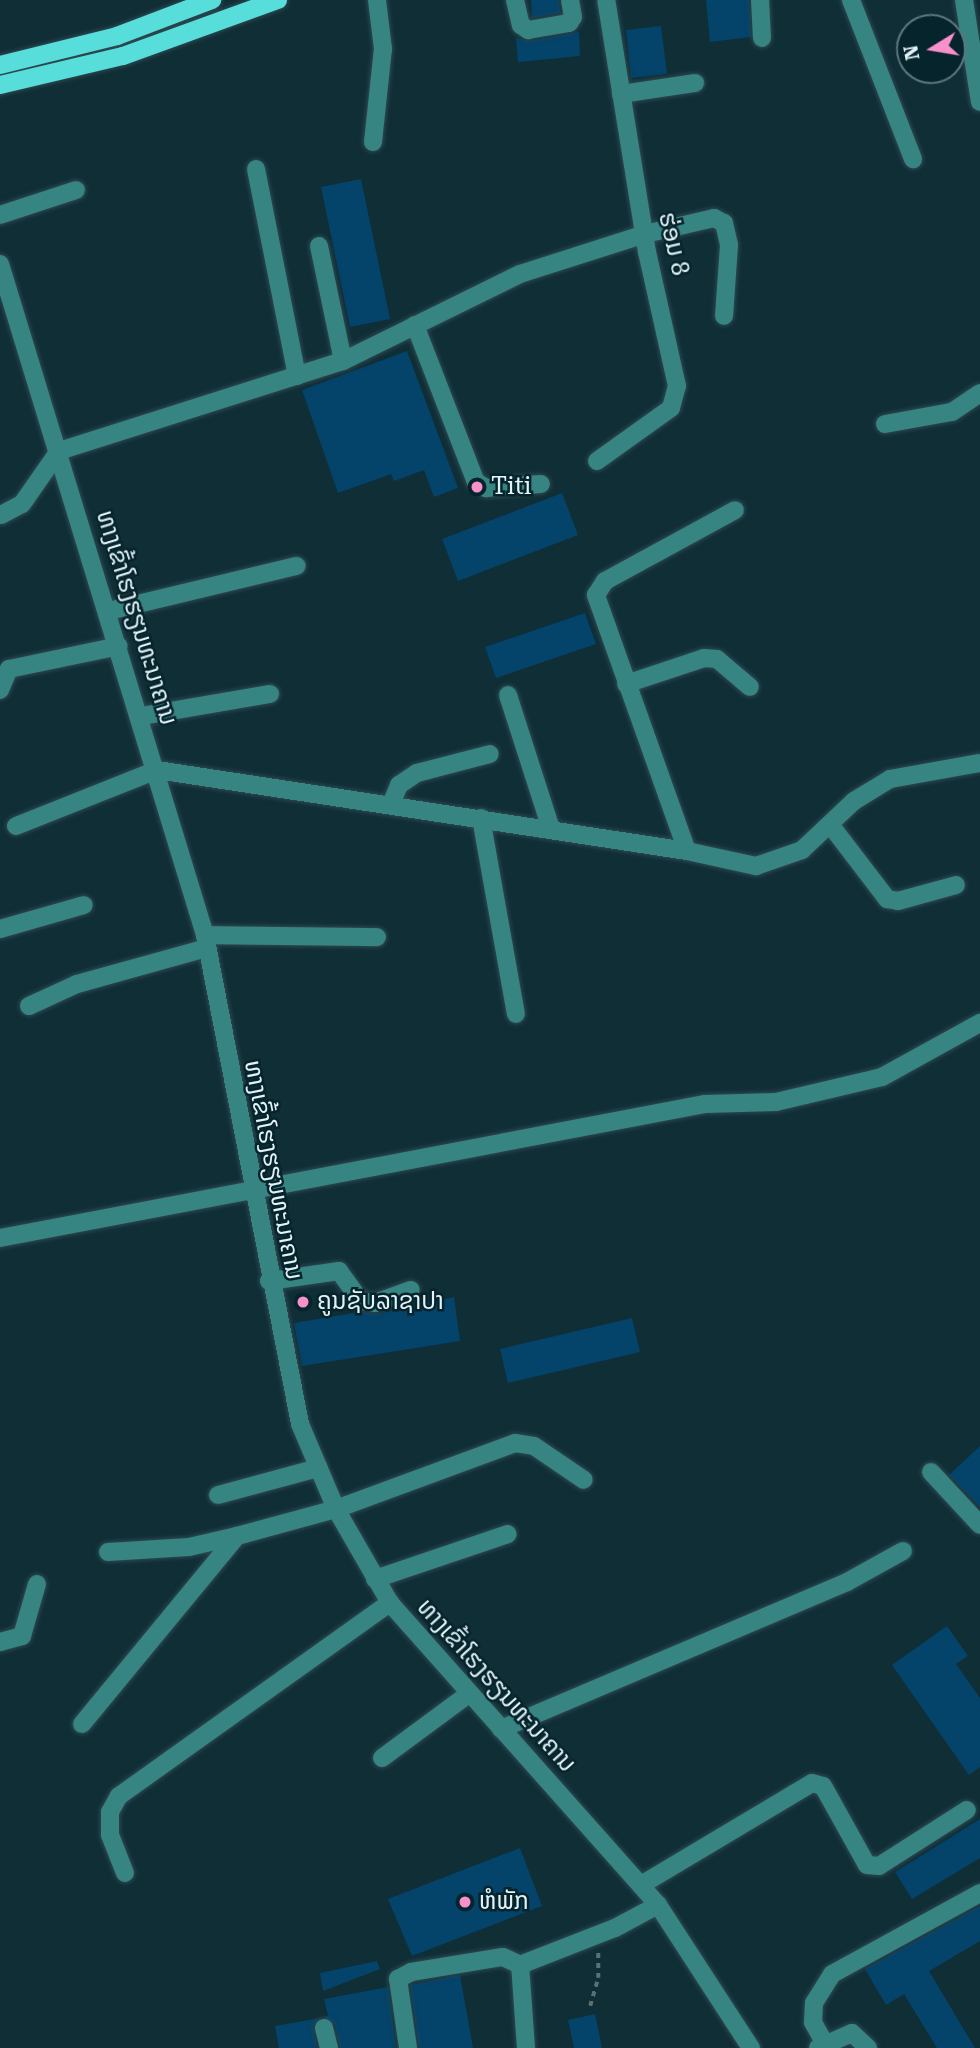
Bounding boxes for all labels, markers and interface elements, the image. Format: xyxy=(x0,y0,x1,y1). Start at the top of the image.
north arrow xyxy=(896,14,966,84)
text: N xyxy=(899,43,925,62)
street label: ຮ່ອມ 8 xyxy=(652,210,694,278)
place label: Titi xyxy=(491,473,531,501)
marker: Titi xyxy=(469,479,485,495)
street label: ທາງເຂົ້າໂຮງຮຽນທະນາຄານ xyxy=(90,507,182,729)
street label: ທາງເຂົ້າໂຮງຮຽນທະນາຄານ xyxy=(238,1058,308,1282)
place label: ຄູນຊັບລາຊາປາ xyxy=(317,1288,444,1316)
marker: ຄູນຊັບລາຊາປາ xyxy=(295,1294,311,1310)
street label: ທາງເຂົ້າໂຮງຮຽນທະນາຄານ xyxy=(411,1593,581,1779)
place label: ຫໍພັກ xyxy=(479,1888,529,1916)
marker: ຫໍພັກ xyxy=(457,1894,473,1910)

